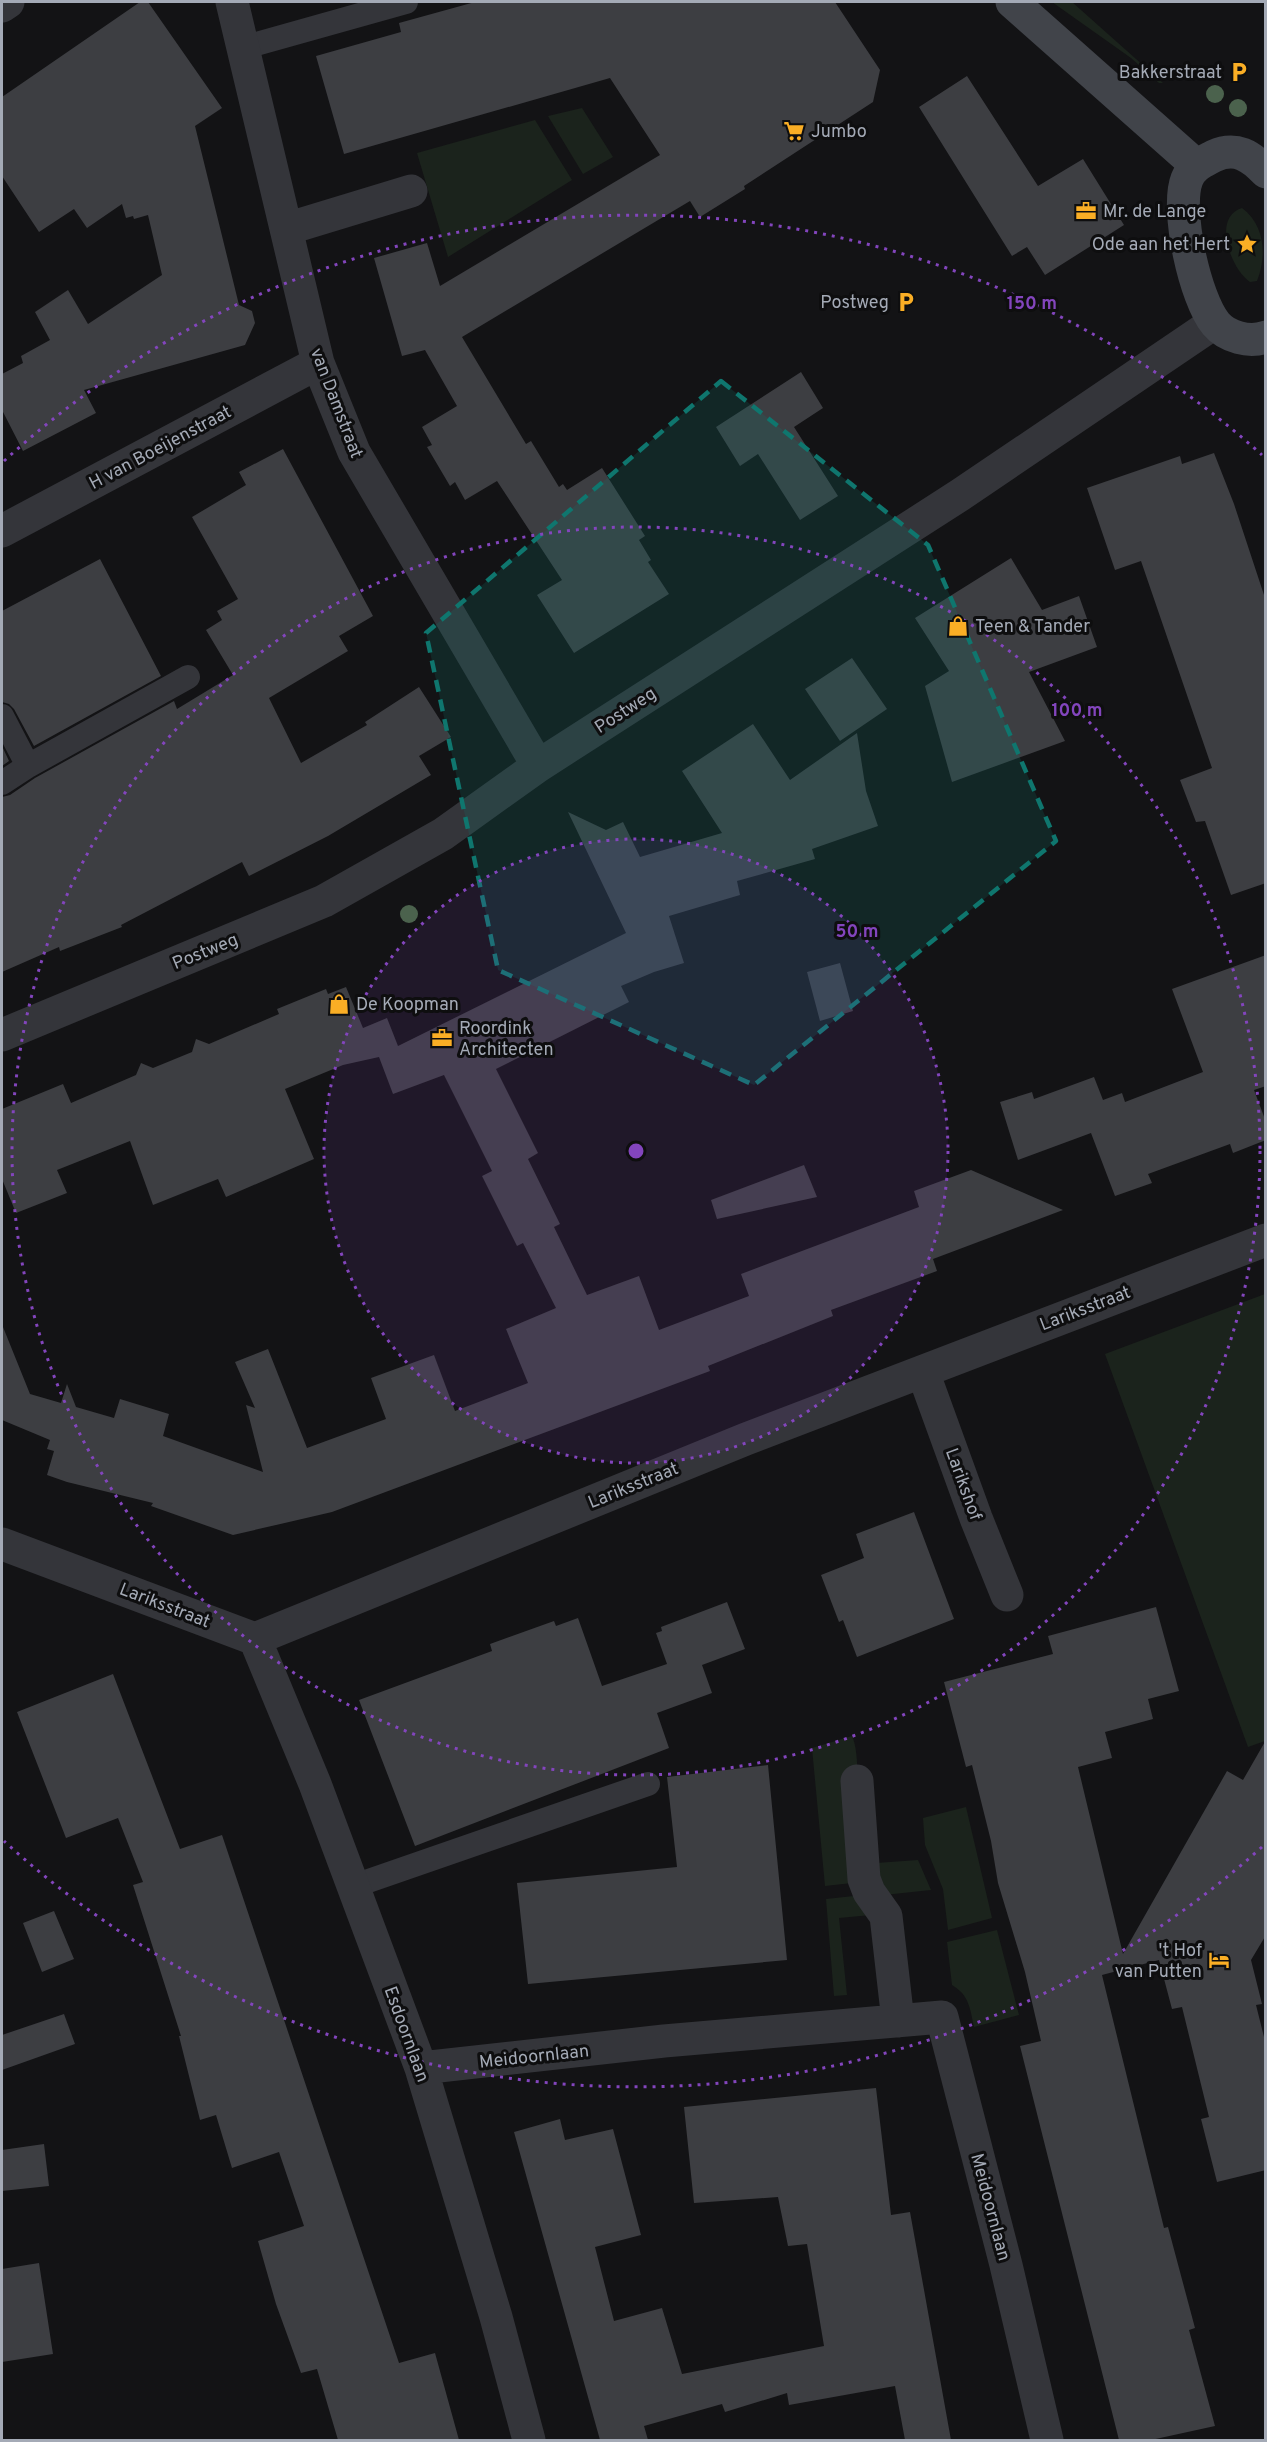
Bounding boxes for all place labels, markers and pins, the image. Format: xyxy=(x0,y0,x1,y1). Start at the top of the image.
parking icon: Bakkerstraat xyxy=(1227,60,1251,84)
place label: Bakkerstraat xyxy=(1119,62,1222,85)
supermarket icon: Jumbo xyxy=(782,119,806,143)
place label: Jumbo xyxy=(811,121,867,144)
office icon: Mr. de Lange xyxy=(1074,199,1098,223)
place label: Mr. de Lange xyxy=(1103,201,1206,224)
place icon: Ode aan het Hert xyxy=(1235,232,1259,256)
place label: Ode aan het Hert xyxy=(1092,234,1230,257)
parking icon: Postweg xyxy=(894,290,918,314)
place label: Postweg xyxy=(820,292,889,315)
shop icon: Teen & Tander xyxy=(946,614,970,638)
place label: Teen & Tander xyxy=(975,616,1090,639)
shop icon: De Koopman xyxy=(327,992,351,1016)
place label: De Koopman xyxy=(356,994,459,1017)
place label: Roordink Architecten xyxy=(459,1018,554,1062)
office icon: Roordink Architecten xyxy=(430,1026,454,1050)
centre of rings xyxy=(626,1141,646,1161)
place label: 't Hof van Putten xyxy=(1115,1940,1202,1984)
hotel icon: 't Hof van Putten xyxy=(1207,1948,1231,1972)

